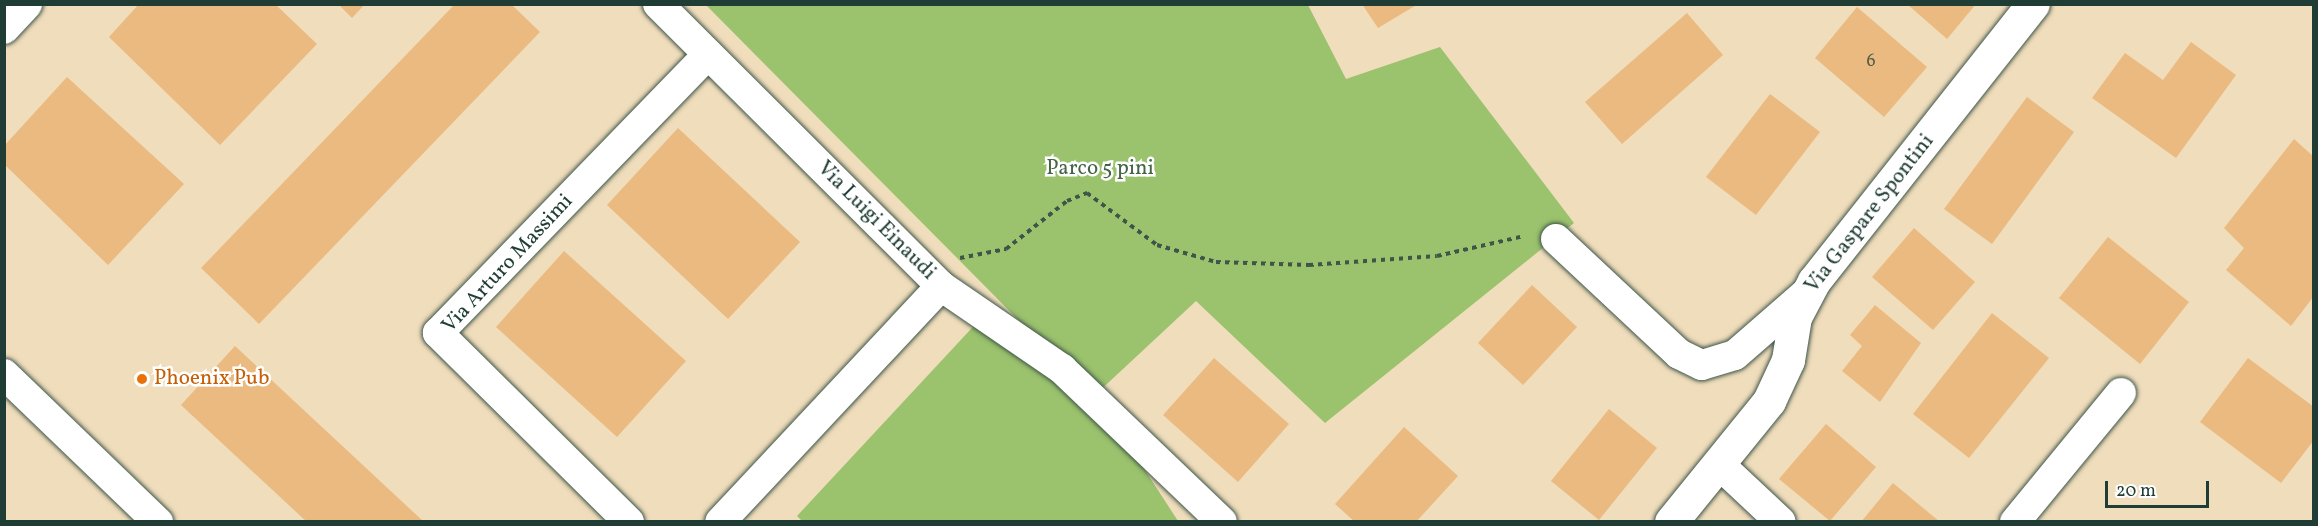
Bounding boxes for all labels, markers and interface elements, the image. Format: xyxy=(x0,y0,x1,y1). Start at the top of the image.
house number: 6 xyxy=(1866,51,1876,73)
street label: Via Gaspare Spontini xyxy=(1800,130,1940,298)
street label: Via Luigi Einaudi xyxy=(811,156,941,286)
park label: Parco 5 pini xyxy=(1046,156,1154,182)
street label: Via Arturo Massimi xyxy=(437,189,579,339)
place label: Phoenix Pub xyxy=(154,366,269,392)
marker: Phoenix Pub xyxy=(135,372,149,386)
scale bar xyxy=(2108,469,2212,507)
text: 20 m xyxy=(2116,479,2156,504)

